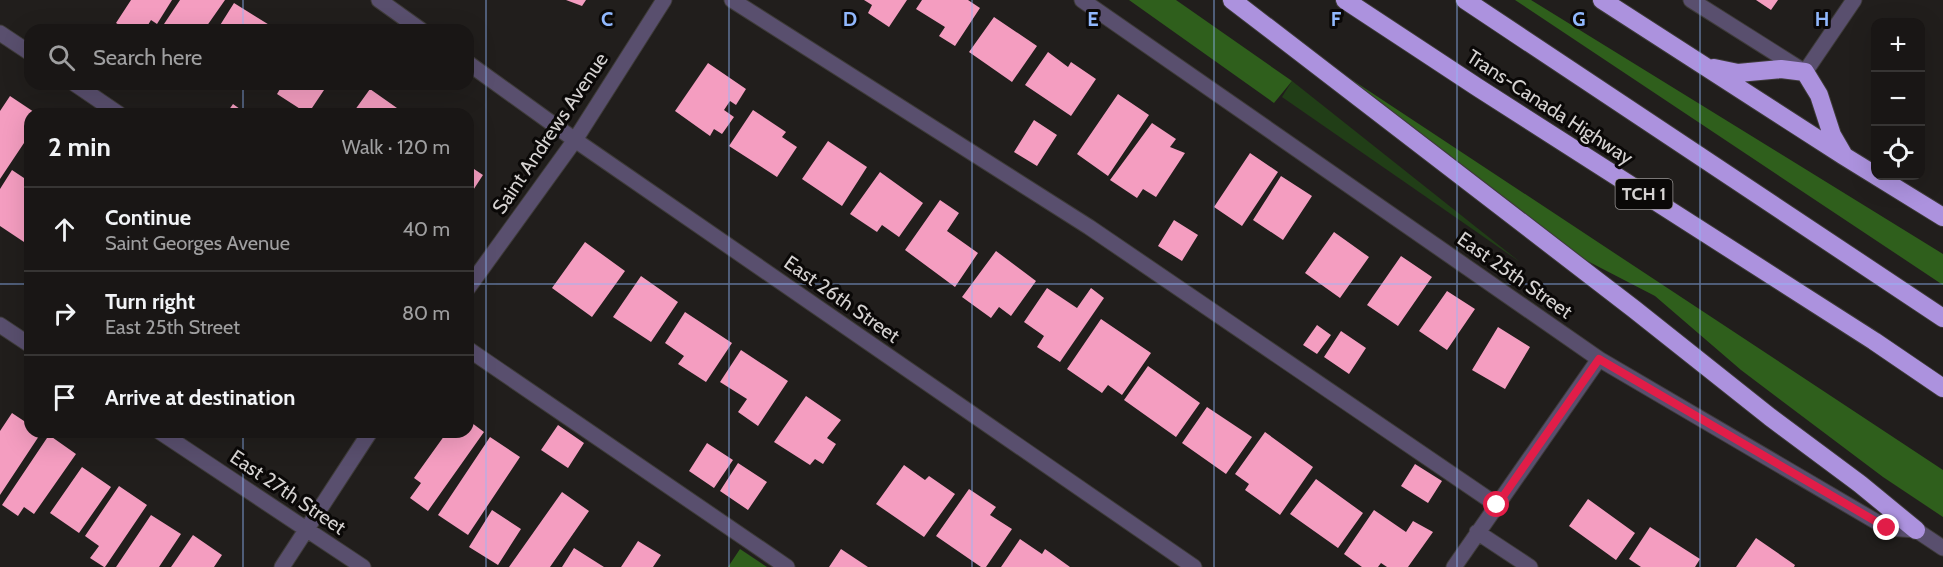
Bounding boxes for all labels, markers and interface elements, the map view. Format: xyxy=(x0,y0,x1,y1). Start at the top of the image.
text: C xyxy=(601,7,613,31)
text: D xyxy=(843,7,857,31)
text: E xyxy=(1087,7,1099,31)
text: F xyxy=(1331,7,1342,31)
text: G xyxy=(1572,7,1586,31)
text: H xyxy=(1815,7,1829,31)
map controls xyxy=(1871,18,1925,180)
button: + xyxy=(1871,18,1925,72)
search box xyxy=(24,24,474,90)
icon: search xyxy=(45,41,78,74)
text: Search here xyxy=(93,44,202,71)
street label: Trans-Canada Highway xyxy=(1463,44,1637,170)
street label: Saint Andrews Avenue xyxy=(487,48,613,218)
button: − xyxy=(1871,72,1925,126)
button: locate xyxy=(1871,126,1925,180)
text: 2 min xyxy=(48,131,111,163)
text: Walk · 120 m xyxy=(342,135,450,159)
road number: TCH 1 xyxy=(1616,179,1672,209)
text: Continue xyxy=(105,204,191,231)
icon: ahead xyxy=(48,213,81,246)
text: 40 m xyxy=(402,217,450,241)
street label: East 25th Street xyxy=(1453,226,1577,324)
text: Saint Georges Avenue xyxy=(105,231,290,255)
street label: East 26th Street xyxy=(780,250,905,348)
text: Turn right xyxy=(105,288,195,315)
icon: right xyxy=(48,297,81,330)
text: 80 m xyxy=(402,301,450,325)
text: East 25th Street xyxy=(105,315,240,339)
icon: arrive xyxy=(48,381,81,414)
text: Arrive at destination xyxy=(105,384,295,411)
street label: East 27th Street xyxy=(226,445,351,540)
route start xyxy=(1483,491,1509,517)
route end xyxy=(1873,514,1899,540)

